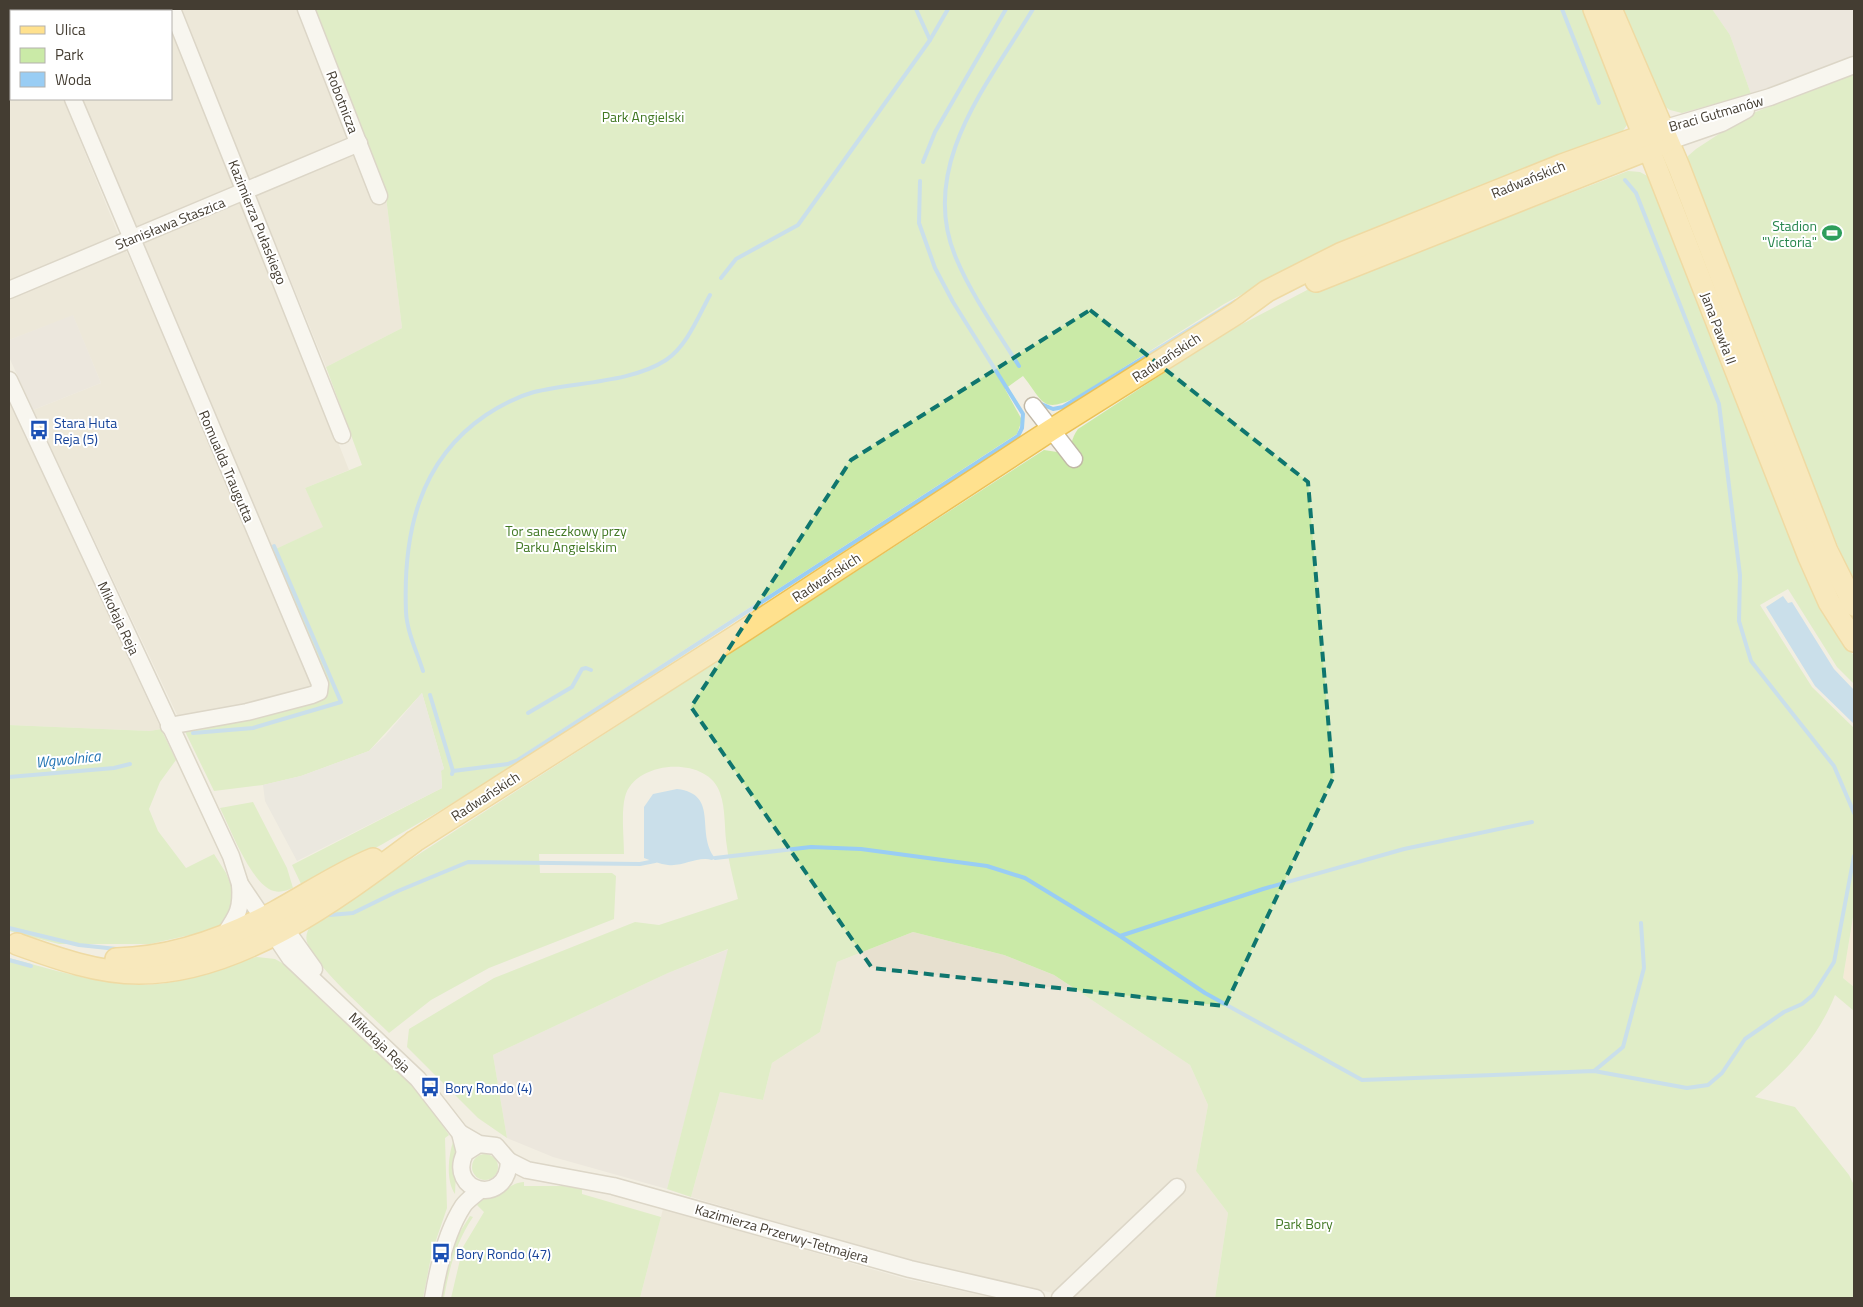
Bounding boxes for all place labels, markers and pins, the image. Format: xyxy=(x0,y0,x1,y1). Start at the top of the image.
place label: Stadion "Victoria" xyxy=(1762,215,1817,252)
sports icon: Stadion "Victoria" xyxy=(1821,222,1843,244)
place label: Stara Huta Reja (5) xyxy=(54,412,117,449)
bus stop icon: Stara Huta Reja (5) xyxy=(28,419,50,441)
bus stop icon: Bory Rondo (4) xyxy=(419,1076,441,1098)
place label: Bory Rondo (4) xyxy=(445,1077,532,1098)
bus stop icon: Bory Rondo (47) xyxy=(430,1242,452,1264)
place label: Bory Rondo (47) xyxy=(456,1243,551,1264)

